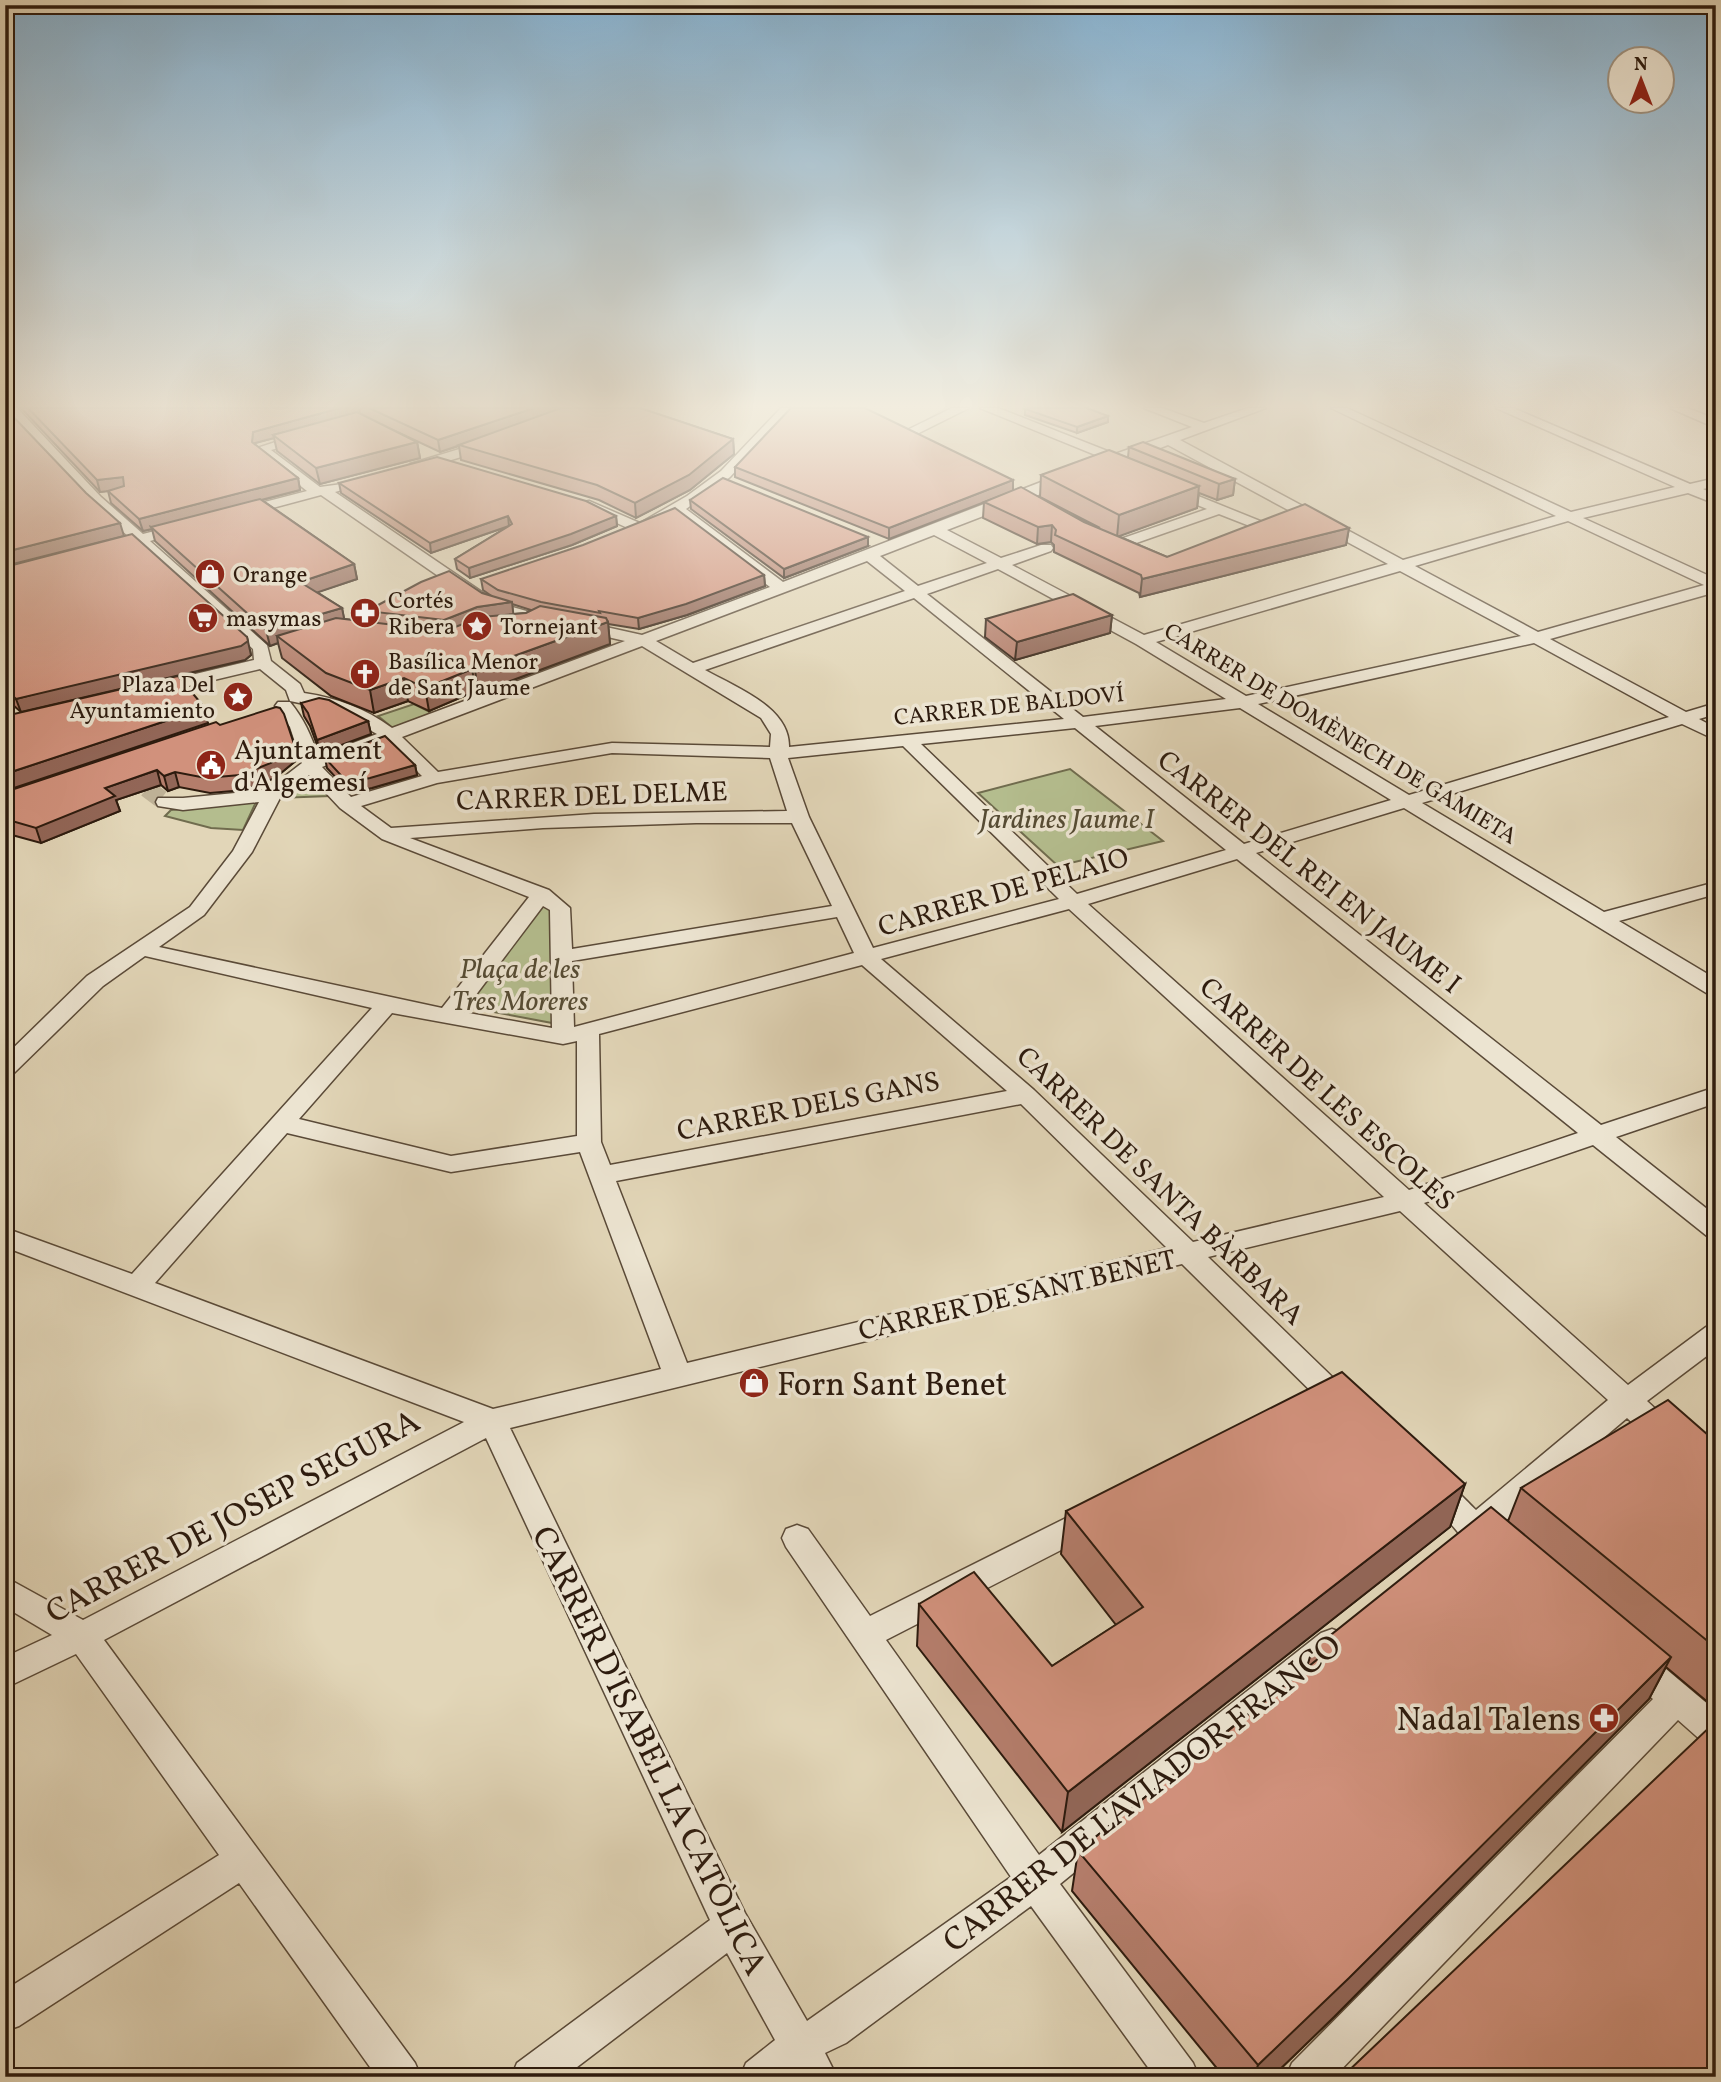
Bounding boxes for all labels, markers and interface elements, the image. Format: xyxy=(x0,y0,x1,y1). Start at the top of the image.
north arrow xyxy=(1606,46,1676,116)
text: N xyxy=(1634,52,1648,78)
shop icon: Orange xyxy=(193,557,227,591)
place label: Orange xyxy=(233,560,307,592)
place label: Cortés Ribera xyxy=(388,586,455,644)
pharmacy icon: Cortés Ribera xyxy=(348,596,382,630)
supermarket icon: masymas xyxy=(186,601,220,635)
place label: masymas xyxy=(226,604,321,636)
place icon: Tornejant xyxy=(460,609,494,643)
place label: Tornejant xyxy=(500,612,598,644)
street label: CARRER DE DOMÈNECH DE GAMIETA xyxy=(1157,616,1523,853)
place label: Basílica Menor de Sant Jaume xyxy=(388,647,539,705)
church icon: Basílica Menor de Sant Jaume xyxy=(348,657,382,691)
place label: Plaza Del Ayuntamiento xyxy=(70,670,215,728)
street label: CARRER DE BALDOVÍ xyxy=(892,679,1126,735)
place icon: Plaza Del Ayuntamiento xyxy=(221,680,255,714)
place label: Ajuntament d'Algemesí xyxy=(234,732,382,803)
street label: CARRER DEL REI EN JAUME I xyxy=(1148,742,1468,1004)
public building icon: Ajuntament d'Algemesí xyxy=(194,748,228,782)
street label: CARRER DEL DELME xyxy=(456,773,729,822)
park label: Jardines Jaume I xyxy=(977,801,1155,840)
street label: CARRER DE PELAIO xyxy=(874,839,1134,948)
park label: Plaça de les Tres Moreres xyxy=(452,951,588,1022)
street label: CARRER DE LES ESCOLES xyxy=(1190,969,1463,1220)
street label: CARRER DE SANTA BÀRBARA xyxy=(1007,1039,1312,1335)
street label: CARRER DELS GANS xyxy=(674,1063,943,1152)
street label: CARRER DE SANT BENET xyxy=(855,1241,1180,1352)
place label: Forn Sant Benet xyxy=(777,1364,1007,1410)
shop icon: Forn Sant Benet xyxy=(737,1366,771,1400)
street label: CARRER DE JOSEP SEGURA xyxy=(39,1400,429,1637)
street label: CARRER D'ISABEL LA CATÒLICA xyxy=(518,1520,776,1984)
street label: CARRER DE L'AVIADOR FRANCO xyxy=(935,1625,1352,1965)
place label: Nadal Talens xyxy=(1396,1699,1581,1745)
pharmacy icon: Nadal Talens xyxy=(1587,1701,1621,1735)

